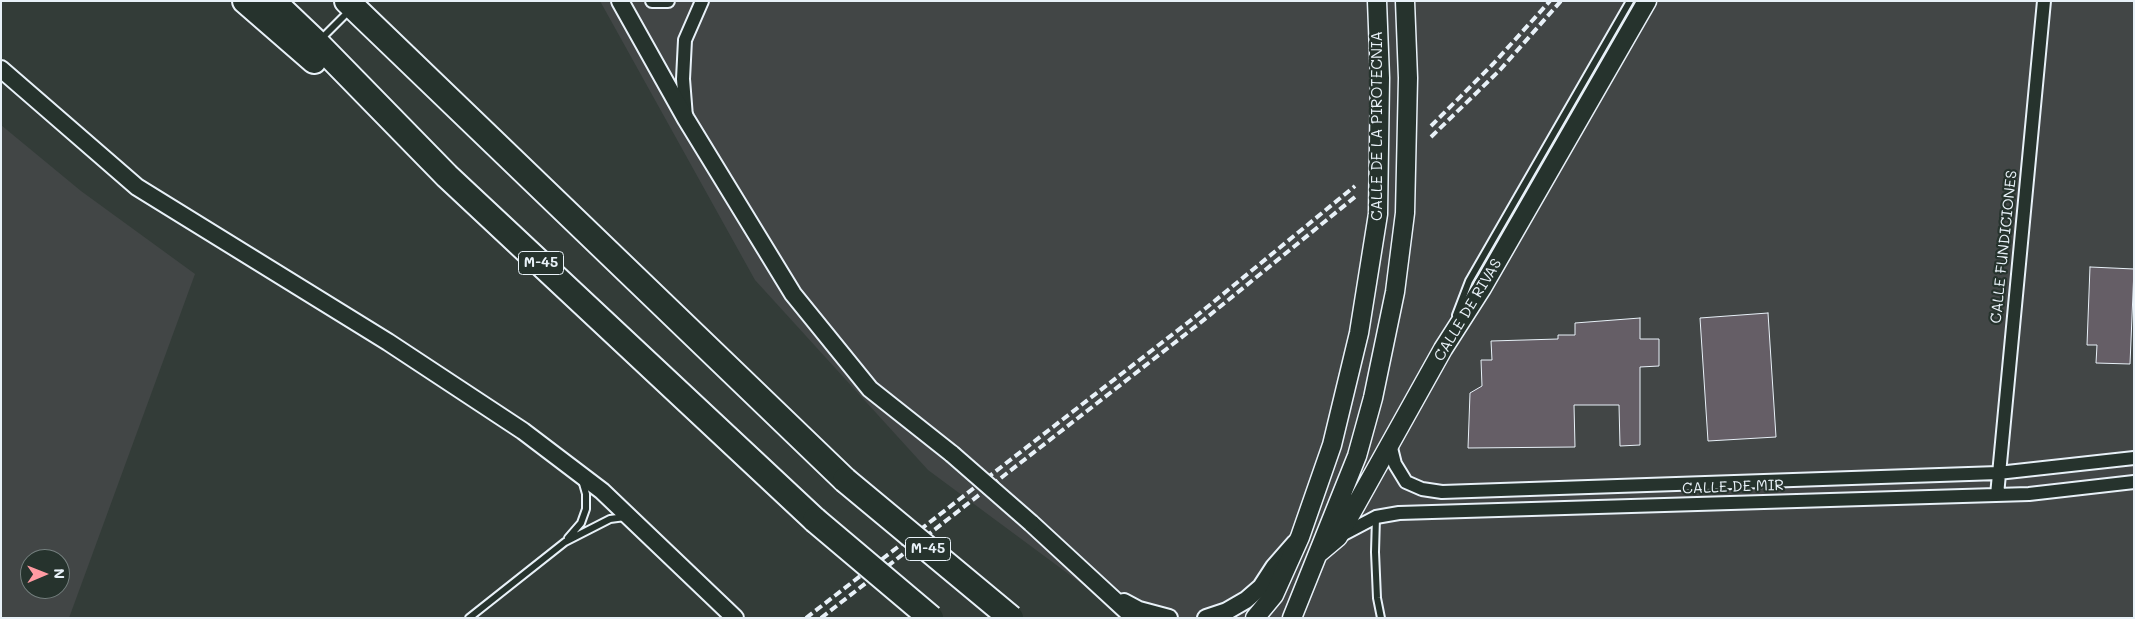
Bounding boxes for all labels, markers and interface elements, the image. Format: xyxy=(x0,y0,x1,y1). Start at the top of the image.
street label: CALLE DE LA PIROTECNIA xyxy=(1368,31,1386,221)
street label: CALLE FUNDICIONES xyxy=(1987,170,2021,324)
road number: M-45 xyxy=(518,252,564,274)
street label: CALLE DE RIVAS xyxy=(1430,255,1506,365)
street label: CALLE DE MIR xyxy=(1682,476,1784,498)
road number: M-45 xyxy=(906,538,950,560)
north arrow xyxy=(20,549,70,599)
text: N xyxy=(50,568,69,579)

